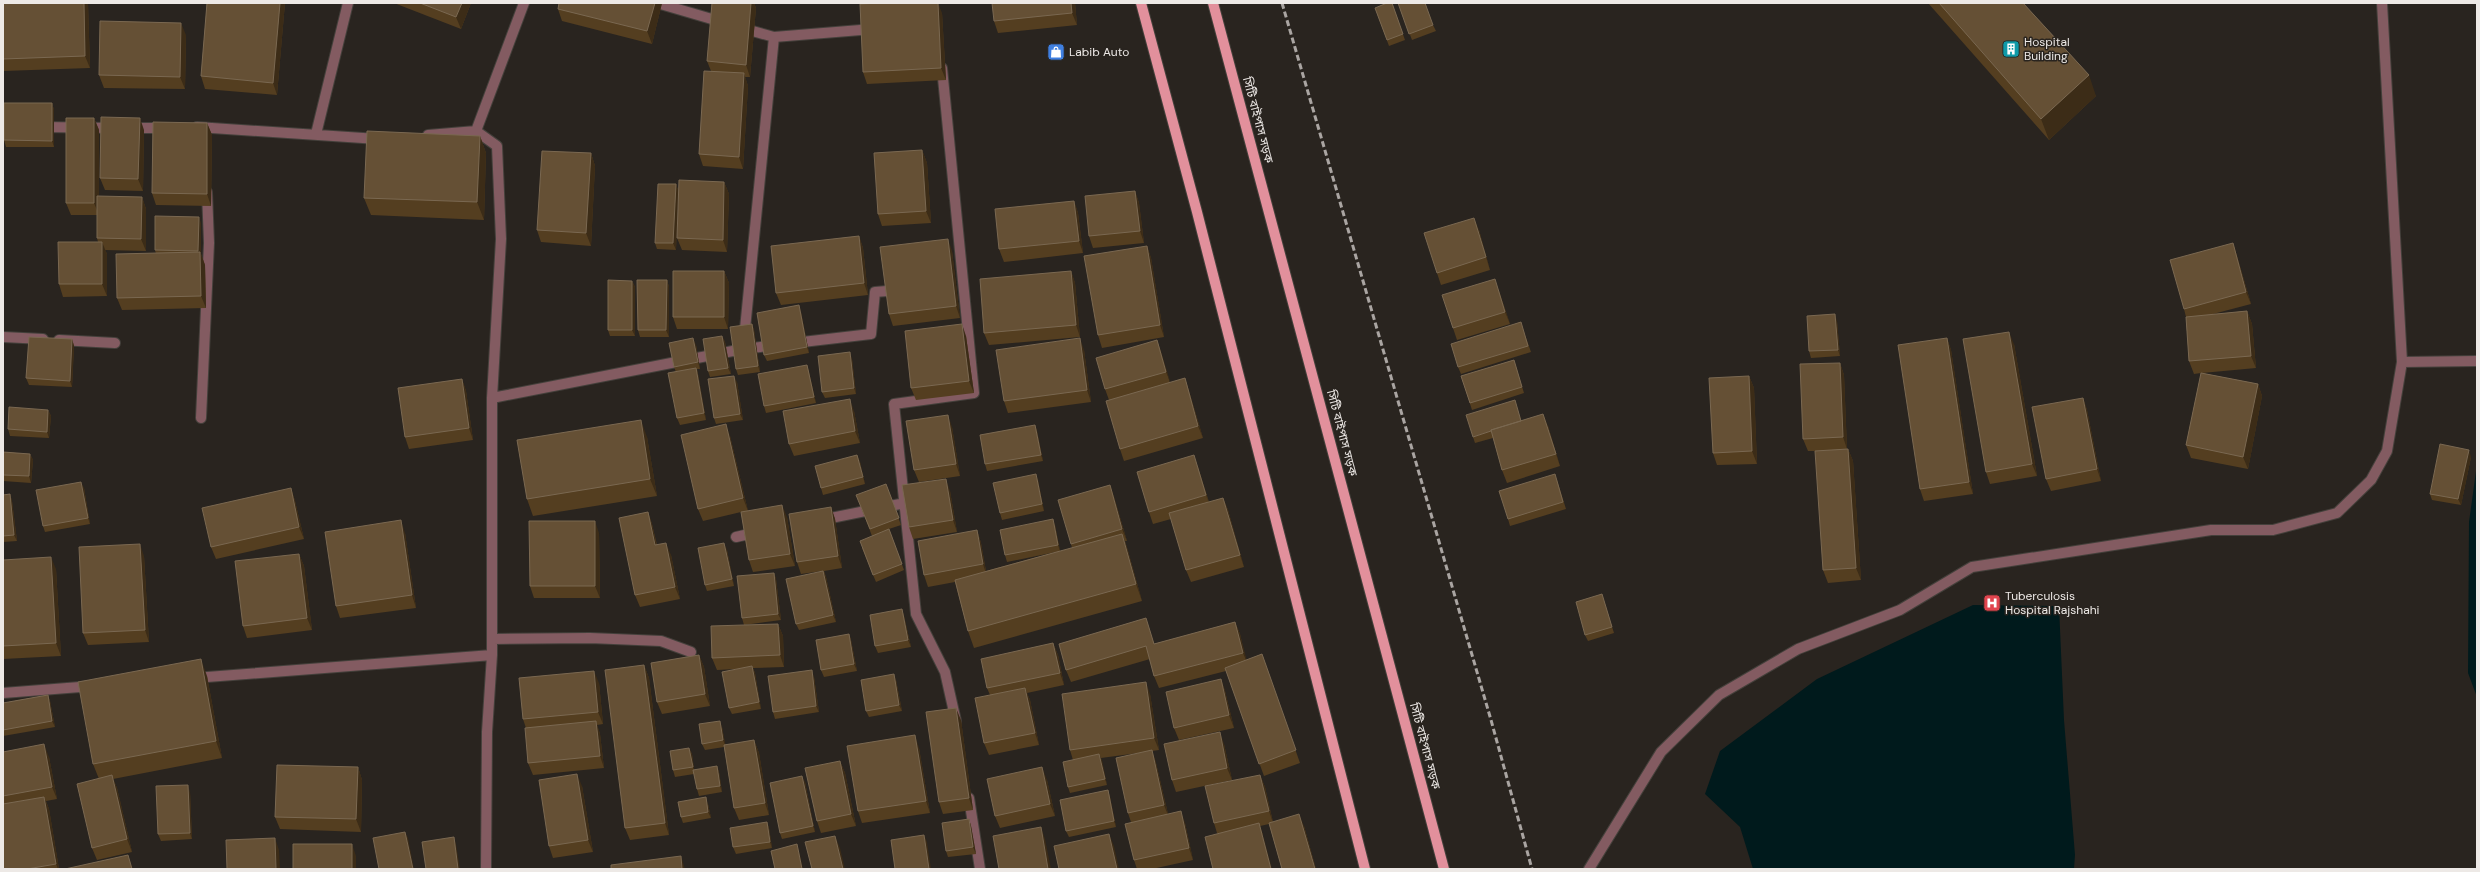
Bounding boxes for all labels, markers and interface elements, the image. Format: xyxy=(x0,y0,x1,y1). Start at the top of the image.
place label: Hospital Building xyxy=(2024,34,2070,64)
building icon: Hospital Building xyxy=(2001,39,2021,59)
shop icon: Labib Auto xyxy=(1046,42,1066,62)
place label: Labib Auto xyxy=(1069,44,1129,60)
street label: সিটি বাইপাস সড়ক xyxy=(1239,74,1277,165)
street label: সিটি বাইপাস সড়ক xyxy=(1323,387,1361,478)
place label: Tuberculosis Hospital Rajshahi xyxy=(2005,588,2100,618)
hospital icon: Tuberculosis Hospital Rajshahi xyxy=(1982,593,2002,613)
street label: সিটি বাইপাস সড়ক xyxy=(1406,700,1444,791)

